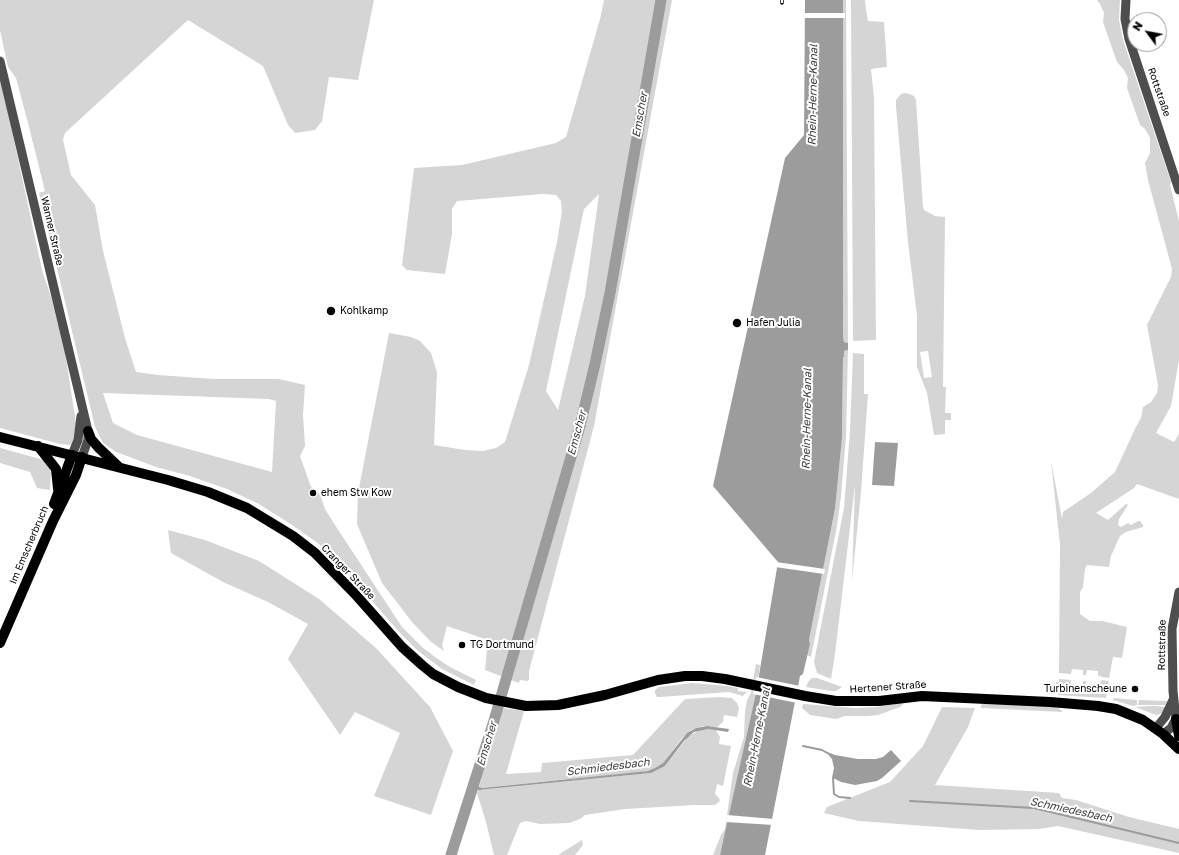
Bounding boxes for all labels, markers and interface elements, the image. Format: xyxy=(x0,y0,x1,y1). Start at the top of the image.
north arrow xyxy=(1127,12,1167,52)
text: N xyxy=(1130,19,1145,33)
water label: Rhein-Herne-Kanal xyxy=(806,44,820,146)
street label: Rottstraße xyxy=(1145,66,1173,118)
water label: Emscher xyxy=(630,91,650,139)
street label: Wanner Straße xyxy=(38,195,66,267)
marker: Kohlkamp xyxy=(325,305,337,317)
place label: Kohlkamp xyxy=(340,305,388,317)
marker: Hafen Julia xyxy=(731,317,743,329)
place label: Hafen Julia xyxy=(746,317,800,329)
water label: Rhein-Herne-Kanal xyxy=(800,368,814,470)
water label: Emscher xyxy=(565,409,589,457)
place label: ehem Stw Kow xyxy=(321,487,392,499)
marker: ehem Stw Kow xyxy=(308,488,318,498)
street label: Im Emscherbruch xyxy=(7,504,51,586)
street label: Cranger Straße xyxy=(319,542,377,602)
street label: Rottstraße xyxy=(1156,619,1168,671)
place label: TG Dortmund xyxy=(470,639,534,651)
marker: TG Dortmund xyxy=(457,640,467,650)
street label: Hertener Straße xyxy=(849,678,927,696)
place label: Turbinenscheune xyxy=(1044,683,1127,695)
marker: Turbinenscheune xyxy=(1130,684,1140,694)
water label: Rhein-Herne-Kanal xyxy=(741,686,773,788)
water label: Emscher xyxy=(474,720,500,768)
water label: Schmiedesbach xyxy=(566,755,650,779)
water label: Schmiedesbach xyxy=(1029,795,1113,825)

